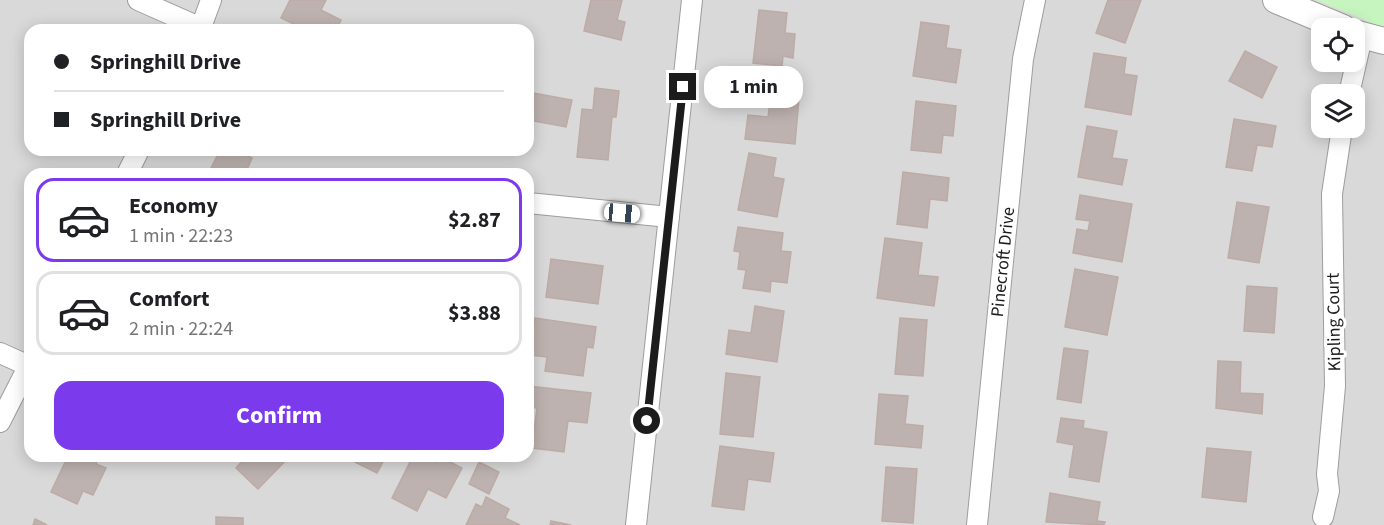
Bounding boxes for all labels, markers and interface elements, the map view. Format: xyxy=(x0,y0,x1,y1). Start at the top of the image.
map controls xyxy=(1311,18,1365,138)
button: locate xyxy=(1311,18,1365,72)
text: Springhill Drive xyxy=(90,46,241,78)
callout: 1 min xyxy=(704,66,803,108)
route end xyxy=(669,73,696,100)
text: 1 min xyxy=(729,73,778,101)
button: layers xyxy=(1311,84,1365,138)
text: Springhill Drive xyxy=(90,104,241,136)
text: Economy xyxy=(129,190,218,222)
icon: car xyxy=(57,193,111,247)
car xyxy=(603,202,641,224)
text: $2.87 xyxy=(448,204,501,236)
street label: Pinecroft Drive xyxy=(985,206,1021,318)
text: 1 min · 22:23 xyxy=(129,222,233,250)
street label: Kipling Court xyxy=(1321,273,1347,371)
text: Comfort xyxy=(129,283,210,315)
icon: car xyxy=(57,286,111,340)
text: $3.88 xyxy=(448,297,501,329)
text: 2 min · 22:24 xyxy=(129,315,233,343)
button: Confirm xyxy=(54,381,504,450)
route start xyxy=(633,407,660,434)

